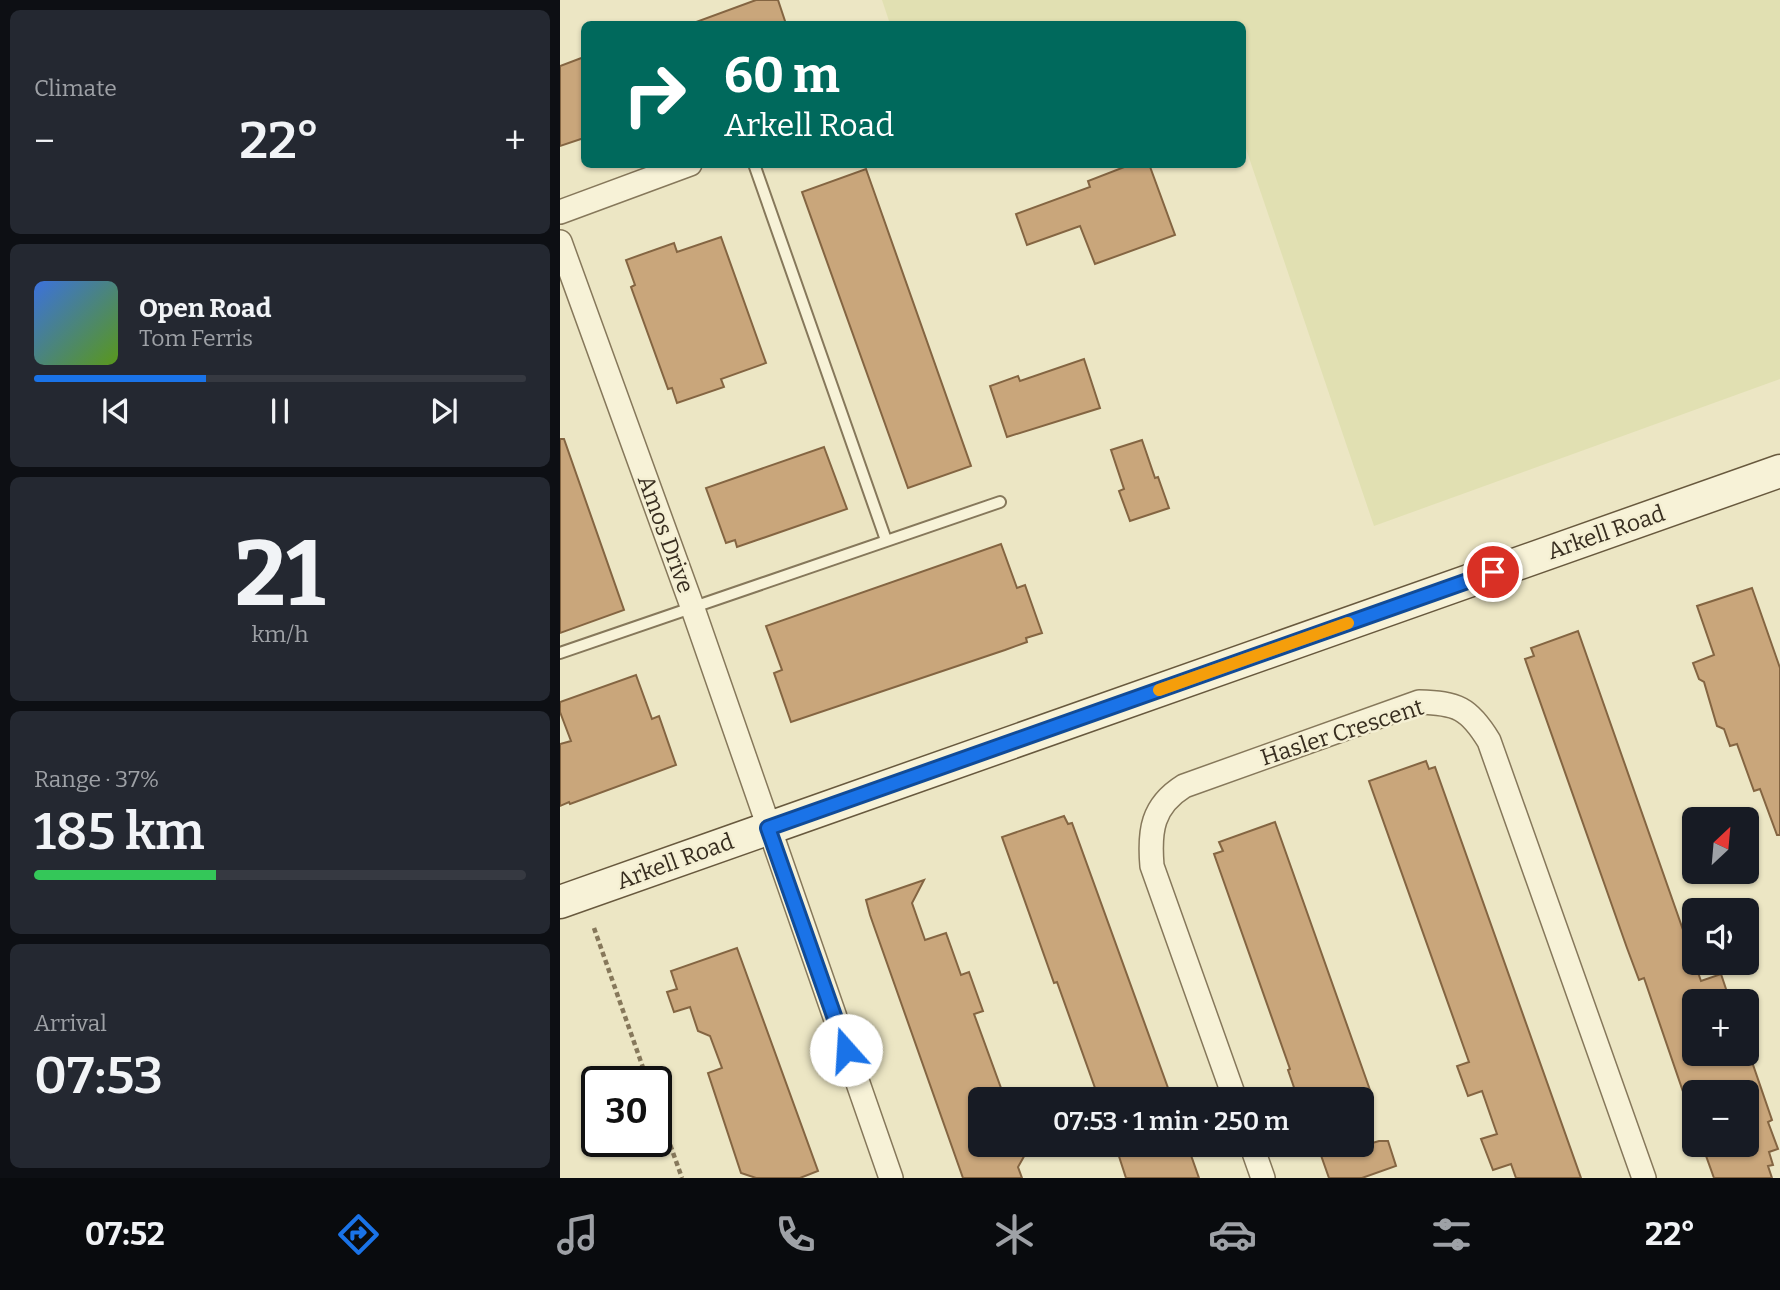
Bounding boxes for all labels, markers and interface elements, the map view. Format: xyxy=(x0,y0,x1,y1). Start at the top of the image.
text: 60 m xyxy=(724,46,840,105)
icon: right xyxy=(609,49,700,140)
text: Climate xyxy=(34,74,117,102)
text: Arkell Road xyxy=(724,106,894,144)
text: 22° xyxy=(239,109,320,172)
text: − xyxy=(34,118,55,164)
text: + xyxy=(504,118,526,164)
text: Open Road xyxy=(139,293,271,324)
text: Tom Ferris xyxy=(139,324,253,352)
icon: previous xyxy=(97,392,135,430)
icon: pause xyxy=(261,392,299,430)
icon: next xyxy=(425,392,463,430)
street label: Amos Drive xyxy=(632,471,700,597)
street label: Arkell Road xyxy=(1544,499,1669,565)
text: 21 xyxy=(235,520,325,629)
pin xyxy=(1463,542,1523,602)
icon: arrive xyxy=(1474,553,1512,591)
text: km/h xyxy=(252,620,308,648)
street label: Hasler Crescent xyxy=(1257,692,1427,772)
text: Range · 37% xyxy=(34,765,159,793)
text: 185 km xyxy=(34,800,205,863)
north arrow xyxy=(1682,807,1759,884)
map controls xyxy=(1682,807,1759,1157)
street label: Arkell Road xyxy=(613,827,738,895)
button: sound xyxy=(1682,898,1759,975)
button: + xyxy=(1682,989,1759,1066)
text: Arrival xyxy=(34,1009,107,1037)
position arrow xyxy=(809,1013,883,1087)
text: 07:53 xyxy=(34,1044,163,1107)
speed limit sign: 30 xyxy=(581,1066,672,1157)
button: − xyxy=(1682,1080,1759,1157)
text: 07:53 · 1 min · 250 m xyxy=(1053,1106,1289,1137)
icon: directions xyxy=(334,1210,383,1259)
icon: music xyxy=(553,1210,602,1259)
icon: phone xyxy=(771,1210,820,1259)
icon: climate xyxy=(990,1210,1039,1259)
icon: car xyxy=(1208,1210,1257,1259)
icon: filters xyxy=(1427,1210,1476,1259)
text: 07:52 xyxy=(85,1215,165,1253)
text: 22° xyxy=(1645,1215,1695,1253)

